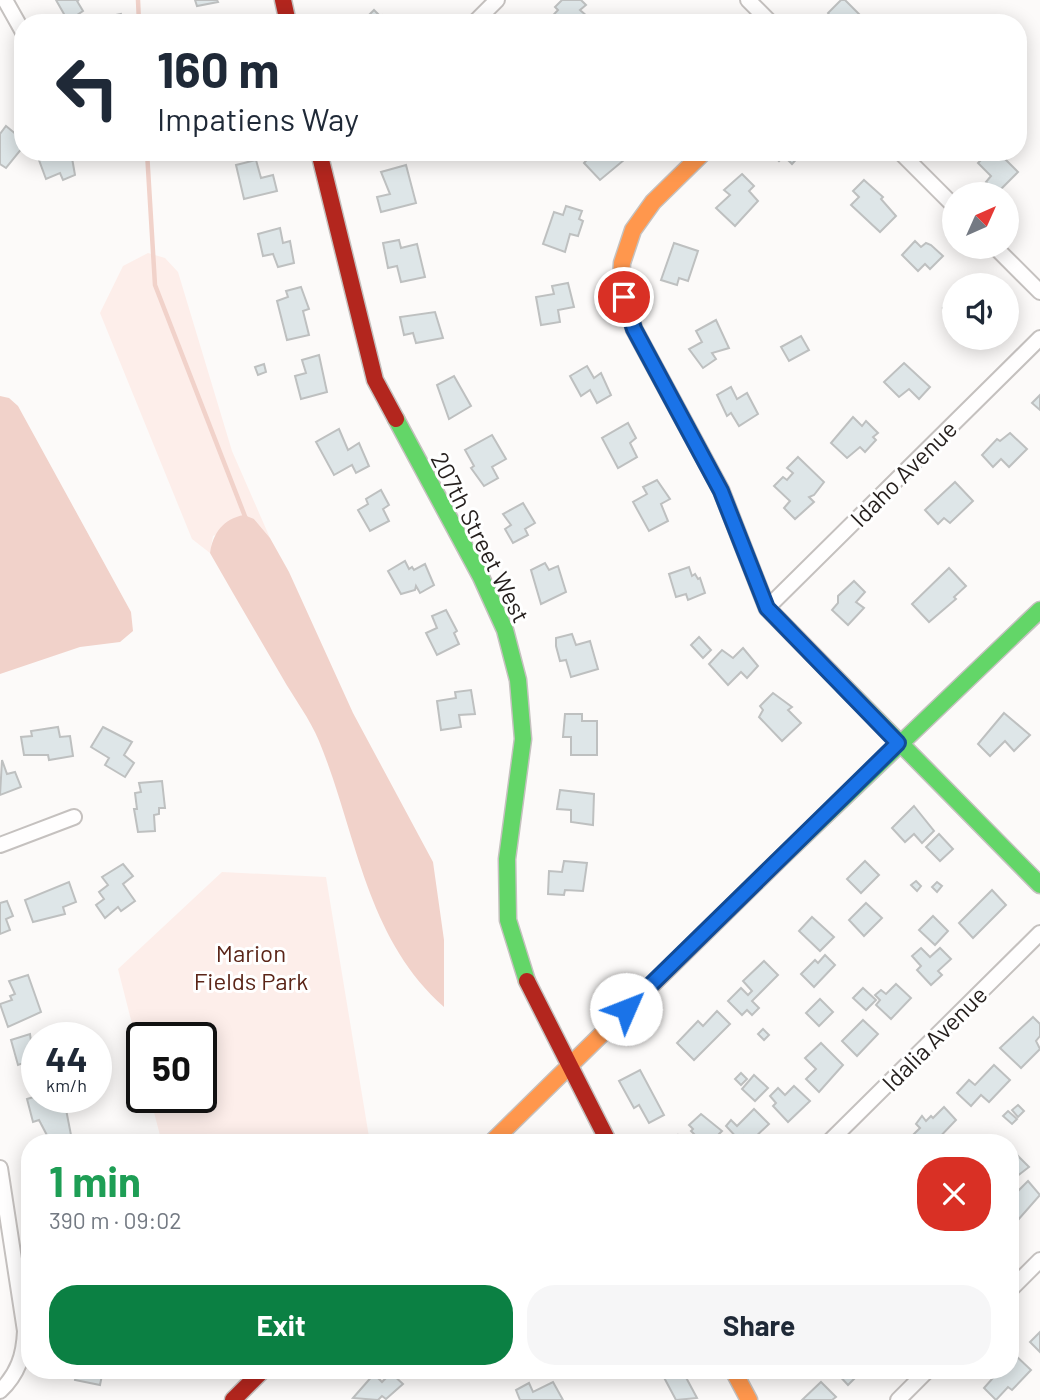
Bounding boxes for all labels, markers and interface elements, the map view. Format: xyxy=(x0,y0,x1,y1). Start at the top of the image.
text: 160 m xyxy=(157,39,279,98)
icon: left xyxy=(42,42,133,133)
text: Impatiens Way xyxy=(157,99,359,137)
north arrow xyxy=(942,182,1018,259)
map controls xyxy=(942,182,1019,350)
pin xyxy=(594,267,654,327)
button: sound xyxy=(942,273,1019,350)
icon: arrive xyxy=(605,278,643,316)
street label: Idaho Avenue xyxy=(844,414,962,532)
street label: 207th Street West xyxy=(426,447,536,627)
park label: Marion Fields Park xyxy=(194,938,308,995)
position arrow xyxy=(589,972,663,1046)
street label: Idalia Avenue xyxy=(875,979,993,1097)
speed limit sign: 50 xyxy=(126,1022,217,1113)
text: 44 xyxy=(45,1037,88,1079)
text: km/h xyxy=(46,1074,87,1096)
text: 1 min xyxy=(49,1155,141,1205)
button: close xyxy=(917,1157,991,1231)
text: 390 m · 09:02 xyxy=(49,1206,182,1234)
button: Exit xyxy=(49,1285,513,1365)
button: Share xyxy=(527,1285,991,1365)

